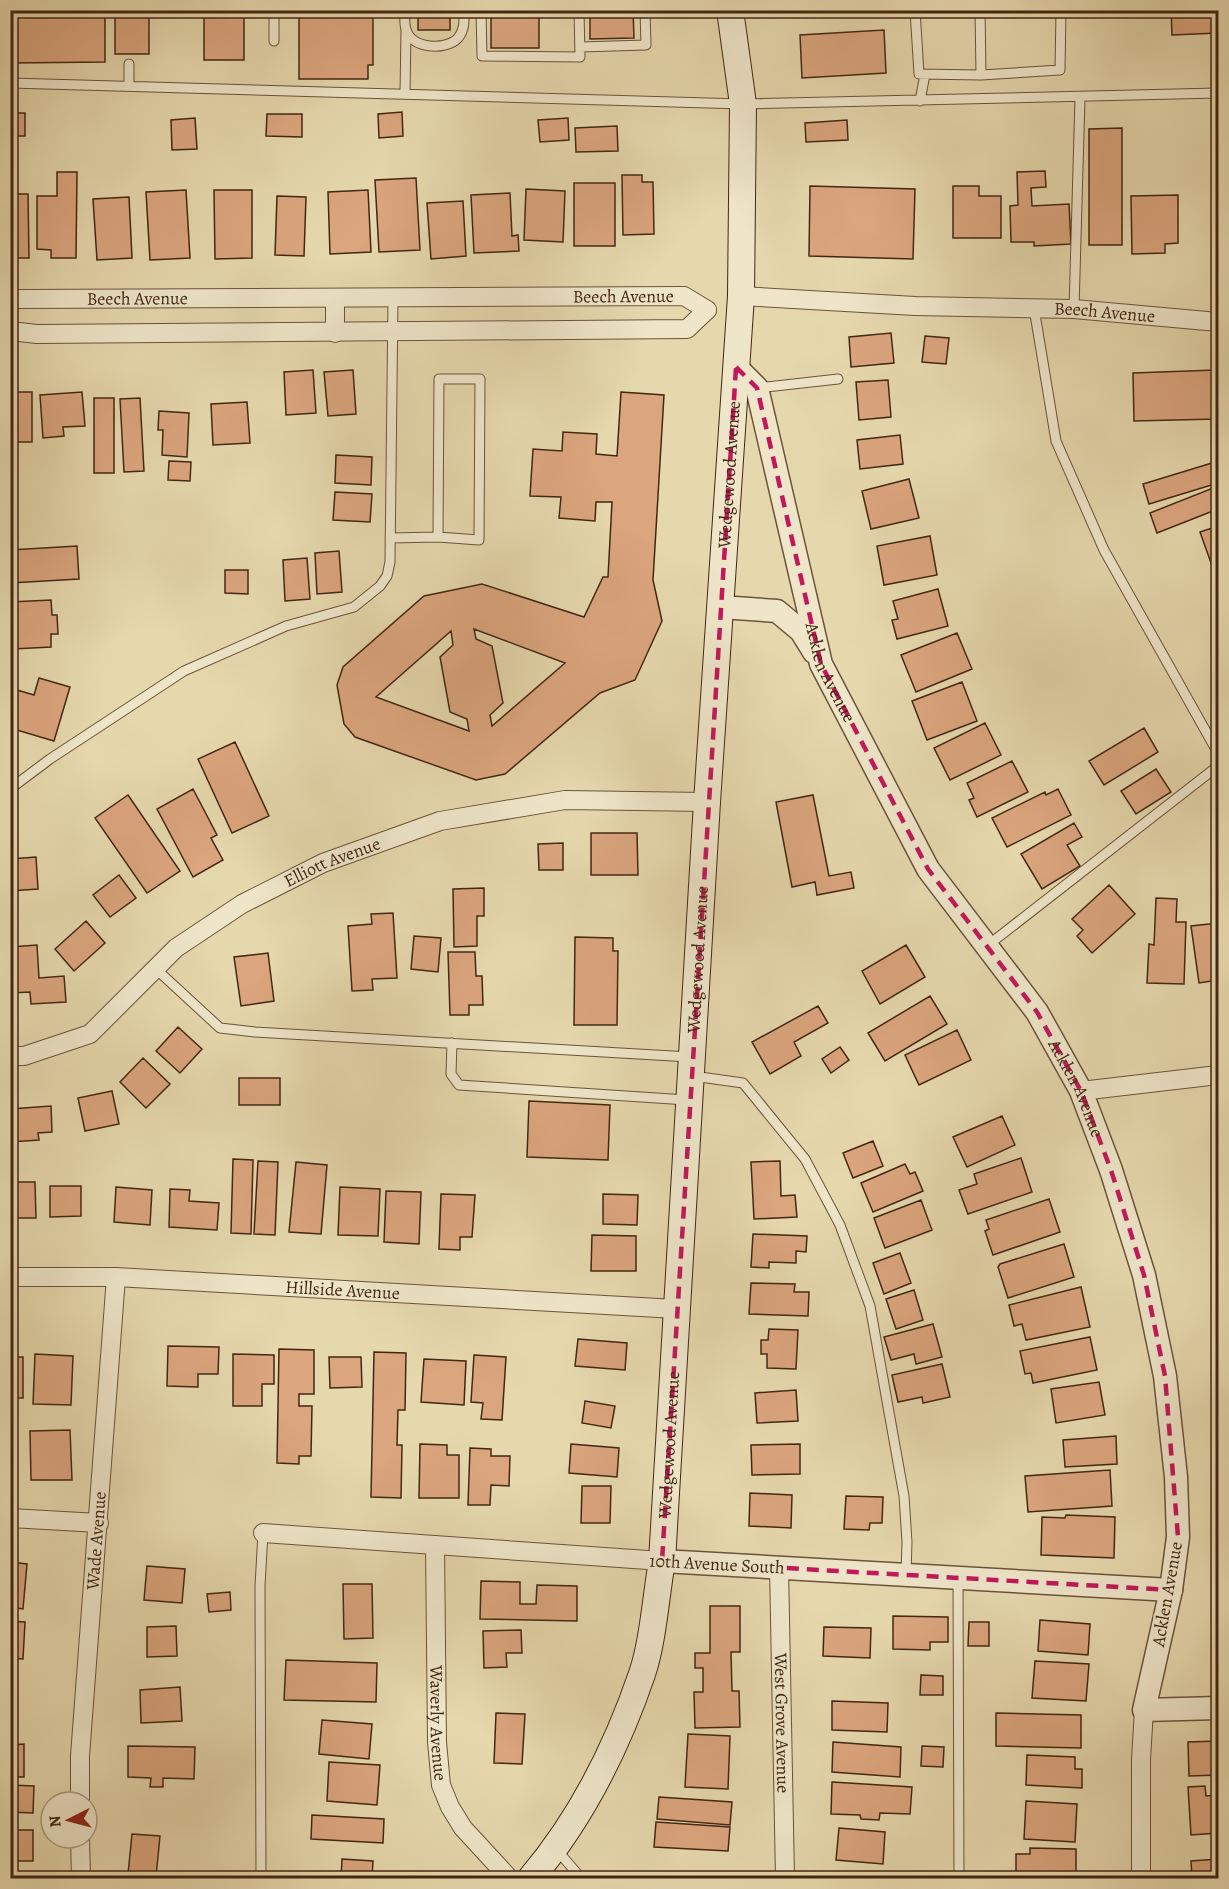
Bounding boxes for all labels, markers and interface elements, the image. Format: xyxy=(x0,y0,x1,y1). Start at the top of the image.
street label: Beech Avenue xyxy=(573,284,674,308)
street label: Beech Avenue xyxy=(87,286,188,311)
street label: Beech Avenue xyxy=(1054,297,1156,328)
street label: Wedgewood Avenue xyxy=(712,400,746,550)
street label: Acklen Avenue xyxy=(800,619,861,726)
street label: Elliott Avenue xyxy=(280,831,384,893)
street label: Wedgewood Avenue xyxy=(681,885,714,1035)
street label: Acklen Avenue xyxy=(1042,1034,1110,1141)
street label: Hillside Avenue xyxy=(285,1275,401,1305)
street label: Wedgewood Avenue xyxy=(652,1370,685,1520)
street label: Wade Avenue xyxy=(80,1490,112,1592)
street label: Acklen Avenue xyxy=(1146,1540,1188,1649)
street label: 10th Avenue South xyxy=(649,1548,786,1580)
street label: West Grove Avenue xyxy=(769,1652,795,1793)
street label: Waverly Avenue xyxy=(424,1664,453,1782)
north arrow xyxy=(39,1790,99,1850)
text: N xyxy=(43,1814,67,1828)

